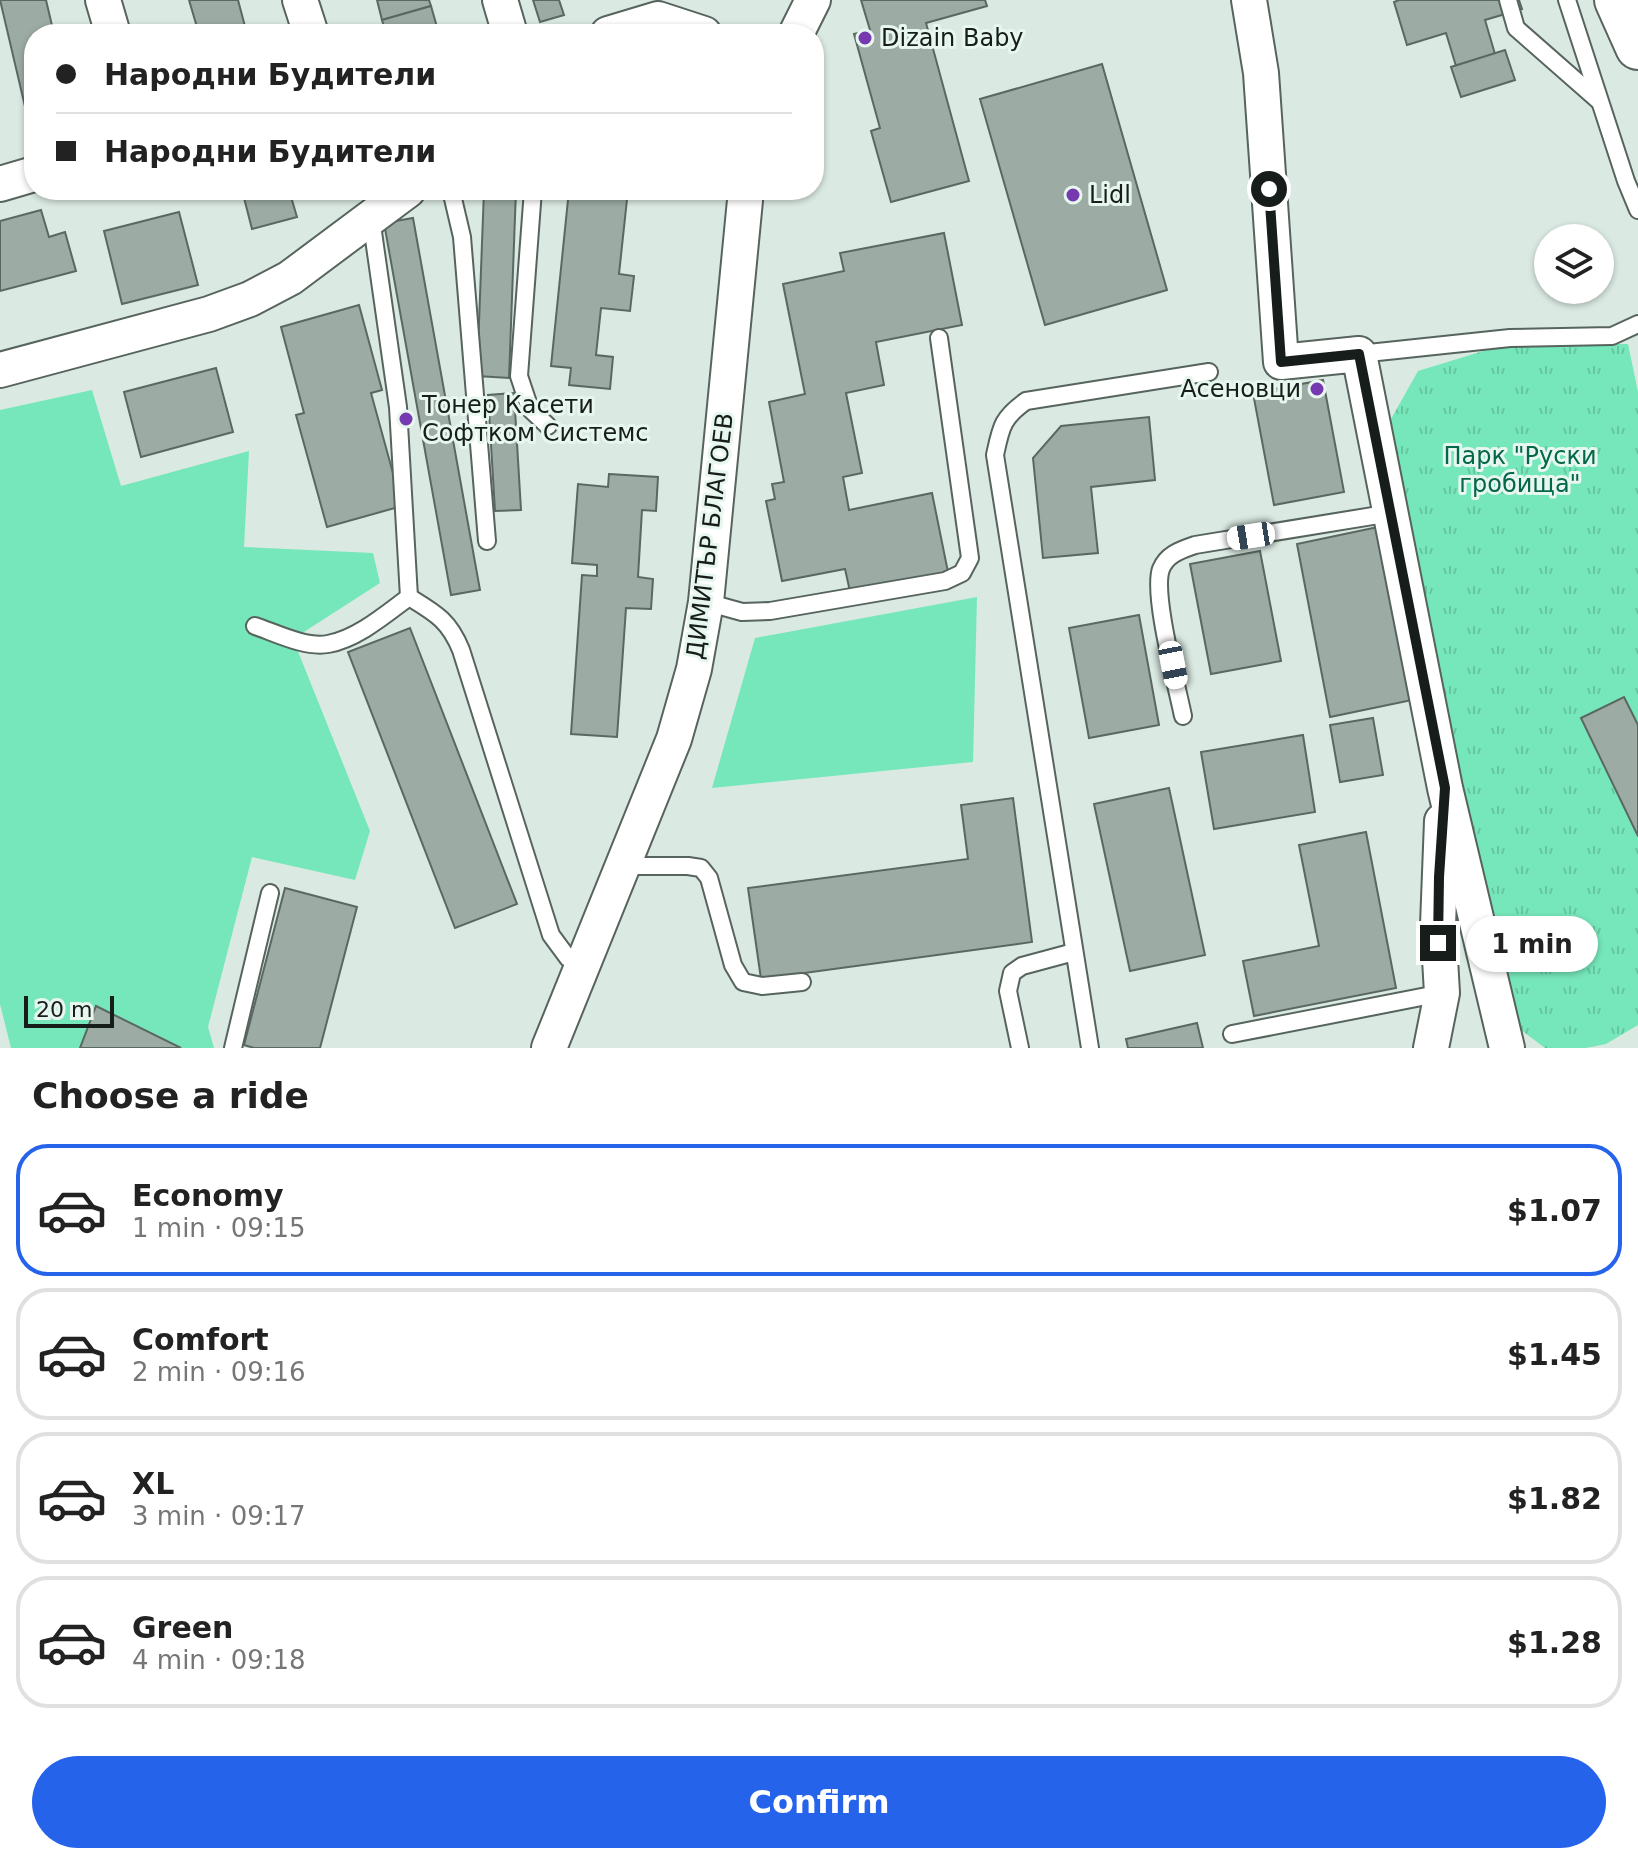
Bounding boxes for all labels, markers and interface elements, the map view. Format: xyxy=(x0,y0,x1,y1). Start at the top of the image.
place label: Dizain Baby xyxy=(881,24,1024,52)
marker: Dizain Baby xyxy=(856,29,874,47)
text: Народни Будители xyxy=(104,57,436,92)
text: Народни Будители xyxy=(104,134,436,169)
route start xyxy=(1251,171,1287,207)
place label: Lidl xyxy=(1089,181,1131,209)
marker: Lidl xyxy=(1064,186,1082,204)
map controls xyxy=(1534,224,1614,304)
button: layers xyxy=(1534,224,1614,304)
place label: Асеновци xyxy=(1180,375,1301,403)
marker: Асеновци xyxy=(1308,380,1326,398)
place label: Тонер Касети Софтком Системс xyxy=(421,391,648,447)
marker: Тонер Касети Софтком Системс xyxy=(397,410,415,428)
street label: ДИМИТЪР БЛАГОЕВ xyxy=(681,411,739,661)
park label: Парк "Руски гробища" xyxy=(1443,442,1597,498)
car xyxy=(1225,520,1277,552)
car xyxy=(1157,639,1189,691)
callout: 1 min xyxy=(1466,915,1598,971)
route end xyxy=(1420,925,1456,961)
text: 1 min xyxy=(1491,929,1573,959)
scale bar xyxy=(24,992,114,1028)
text: 20 m xyxy=(36,997,92,1022)
text: Choose a ride xyxy=(32,1075,309,1116)
icon: car xyxy=(36,1174,108,1246)
text: Economy xyxy=(132,1178,284,1213)
text: $1.07 xyxy=(1507,1193,1602,1228)
text: 1 min · 09:15 xyxy=(132,1213,306,1243)
icon: car xyxy=(36,1318,108,1390)
text: Comfort xyxy=(132,1322,269,1357)
text: $1.45 xyxy=(1507,1337,1602,1372)
text: 2 min · 09:16 xyxy=(132,1357,306,1387)
icon: car xyxy=(36,1462,108,1534)
text: XL xyxy=(132,1466,174,1501)
text: $1.82 xyxy=(1507,1481,1602,1516)
text: 3 min · 09:17 xyxy=(132,1501,306,1531)
icon: car xyxy=(36,1606,108,1678)
text: Green xyxy=(132,1610,233,1645)
text: $1.28 xyxy=(1507,1625,1602,1660)
text: 4 min · 09:18 xyxy=(132,1645,306,1675)
button: Confirm xyxy=(32,1756,1606,1848)

